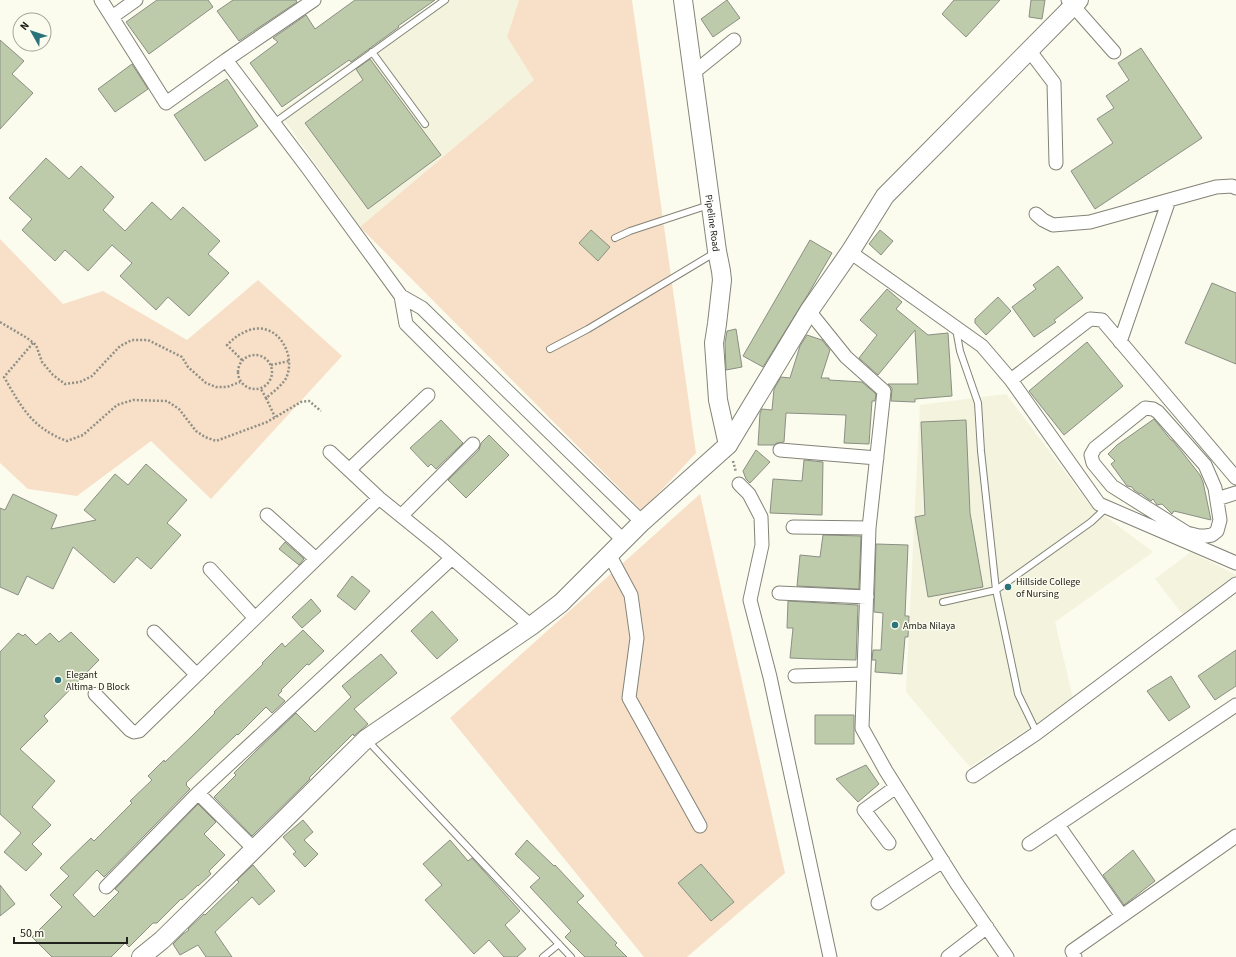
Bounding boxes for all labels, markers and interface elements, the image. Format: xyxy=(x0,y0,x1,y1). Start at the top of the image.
north arrow xyxy=(12,12,52,52)
text: N xyxy=(16,18,33,34)
street label: Pipeline Road xyxy=(701,194,723,253)
place label: Hillside College of Nursing xyxy=(1016,575,1080,601)
marker: Hillside College of Nursing xyxy=(1003,582,1013,592)
place label: Amba Nilaya xyxy=(903,619,955,633)
marker: Amba Nilaya xyxy=(890,620,900,630)
place label: Elegant Altima- D Block xyxy=(66,668,130,694)
marker: Elegant Altima- D Block xyxy=(53,675,63,685)
scale bar xyxy=(14,919,127,945)
text: 50 m xyxy=(20,925,44,942)

